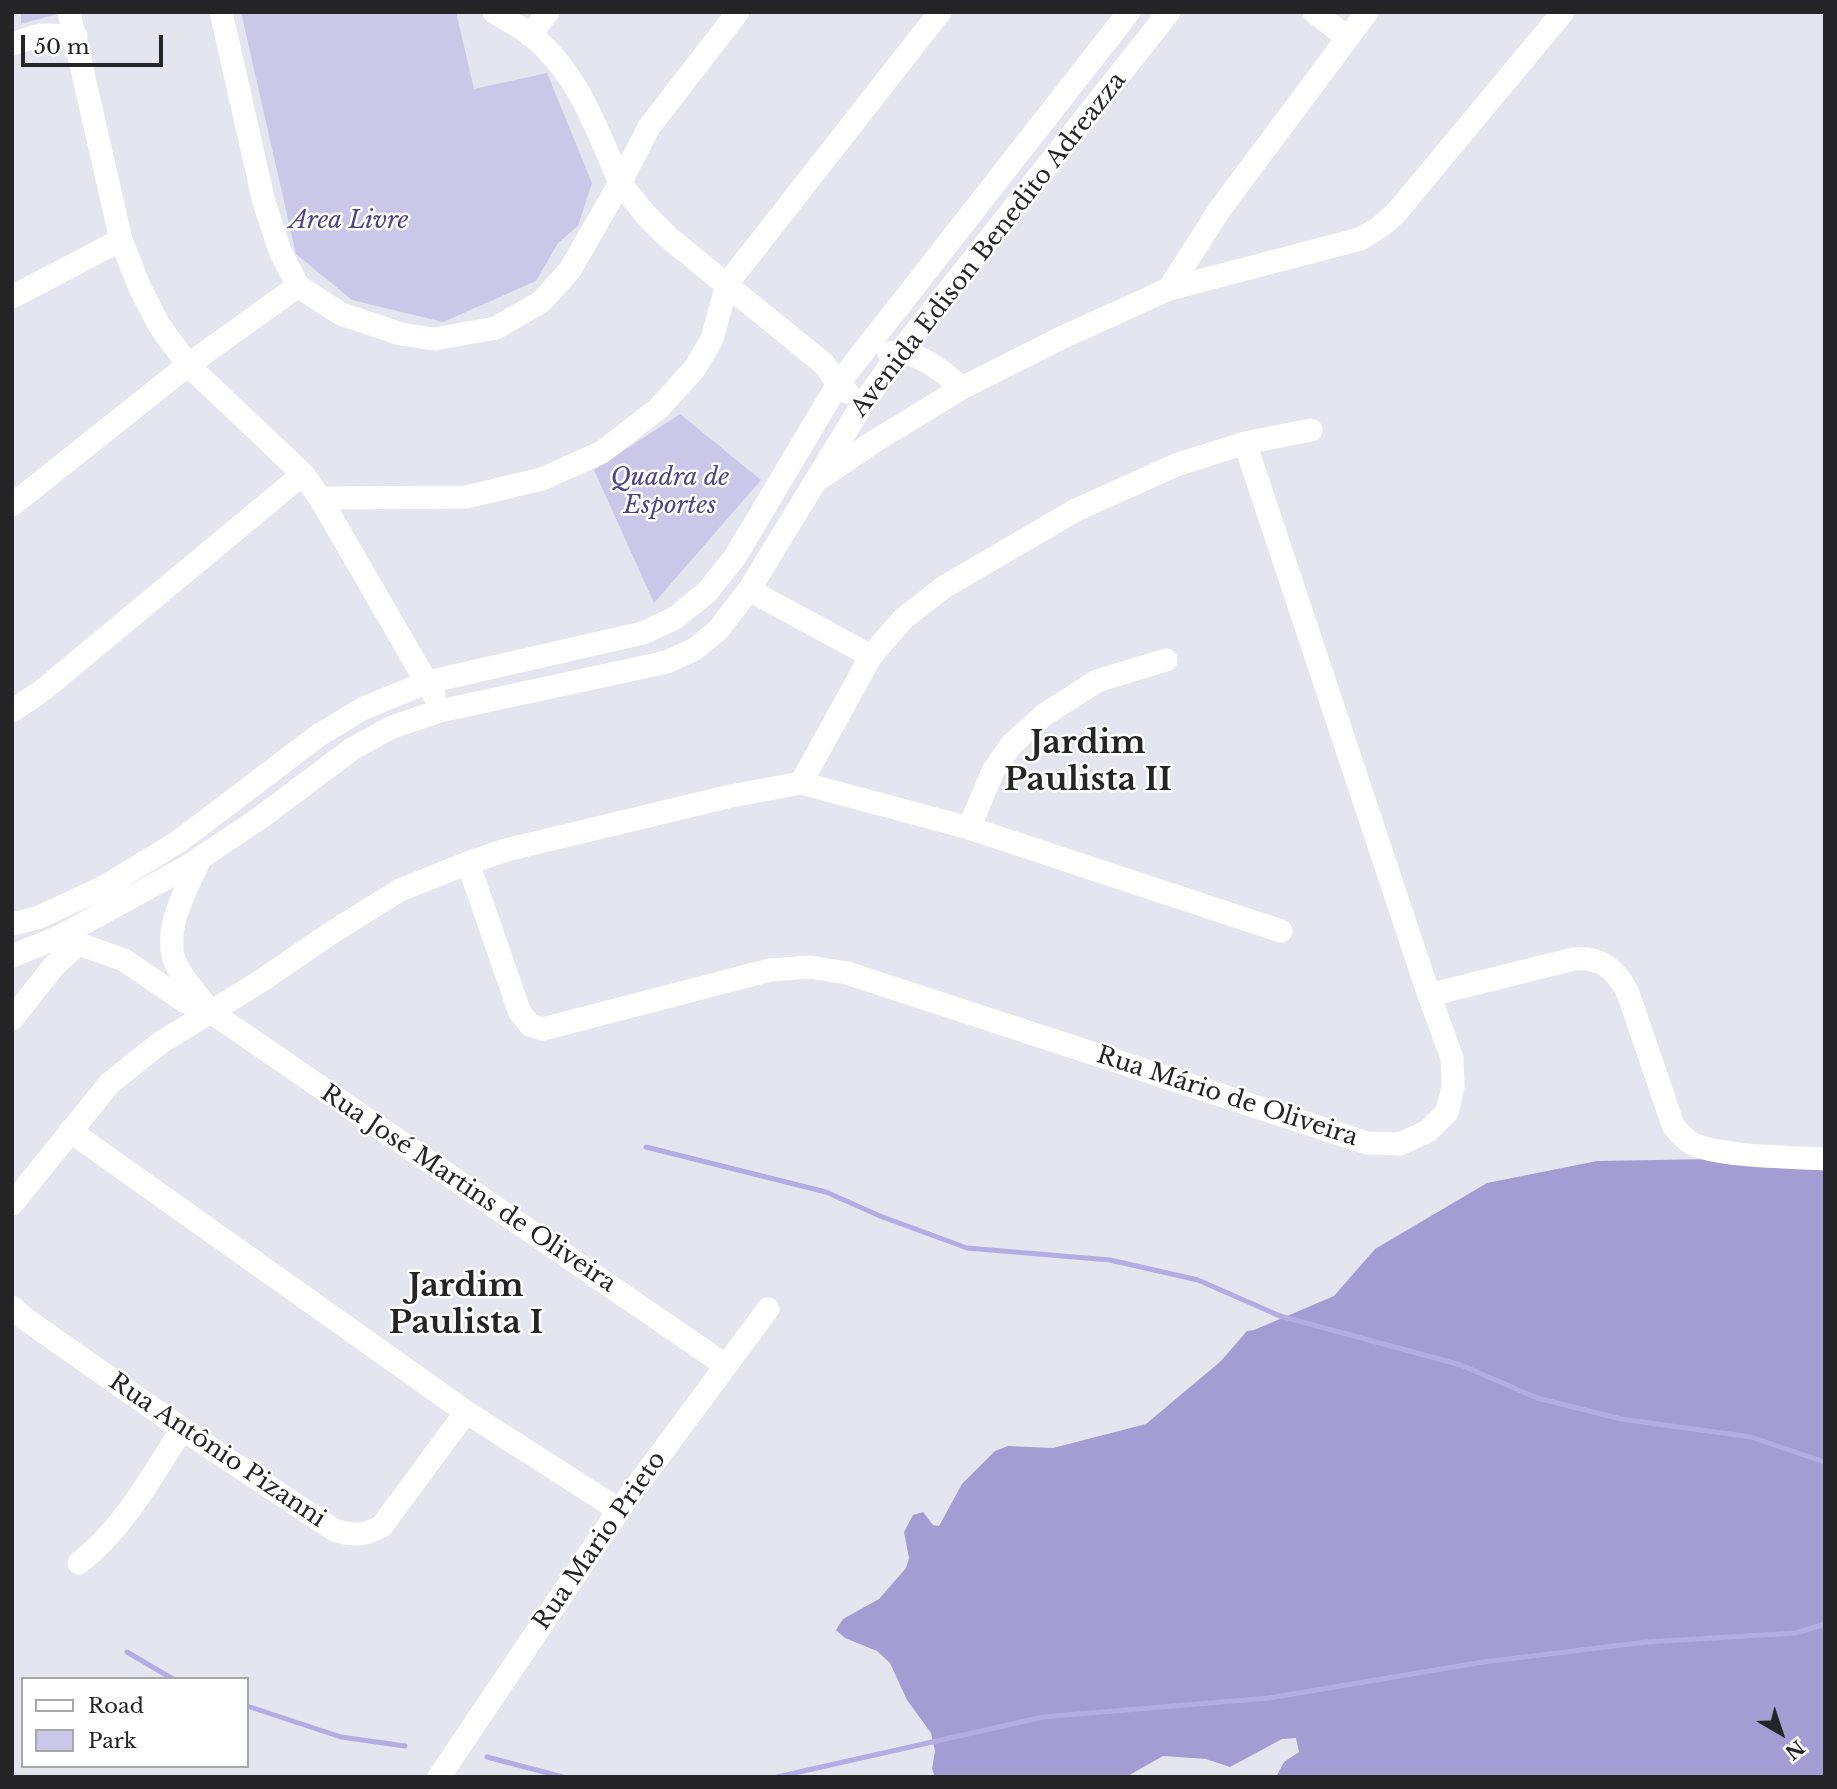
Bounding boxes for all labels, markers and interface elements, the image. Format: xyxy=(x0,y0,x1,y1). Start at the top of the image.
scale bar xyxy=(24,21,166,65)
text: 50 m xyxy=(34,34,89,60)
street label: Avenida Edison Benedito Adreazza xyxy=(846,67,1132,423)
park label: Area Livre xyxy=(289,207,409,235)
park label: Quadra de Esportes xyxy=(611,464,729,520)
district label: Jardim Paulista II xyxy=(1004,725,1172,800)
street label: Rua Mário de Oliveira xyxy=(1093,1041,1361,1153)
street label: Rua José Martins de Oliveira xyxy=(315,1079,621,1299)
district label: Jardim Paulista I xyxy=(389,1268,543,1343)
street label: Rua Antônio Pizanni xyxy=(103,1368,331,1534)
street label: Rua Mario Prieto xyxy=(528,1446,672,1636)
legend xyxy=(21,1677,248,1768)
text: Road xyxy=(88,1693,144,1719)
north arrow xyxy=(1746,1698,1816,1768)
text: Park xyxy=(88,1728,137,1754)
text: N xyxy=(1780,1735,1809,1764)

